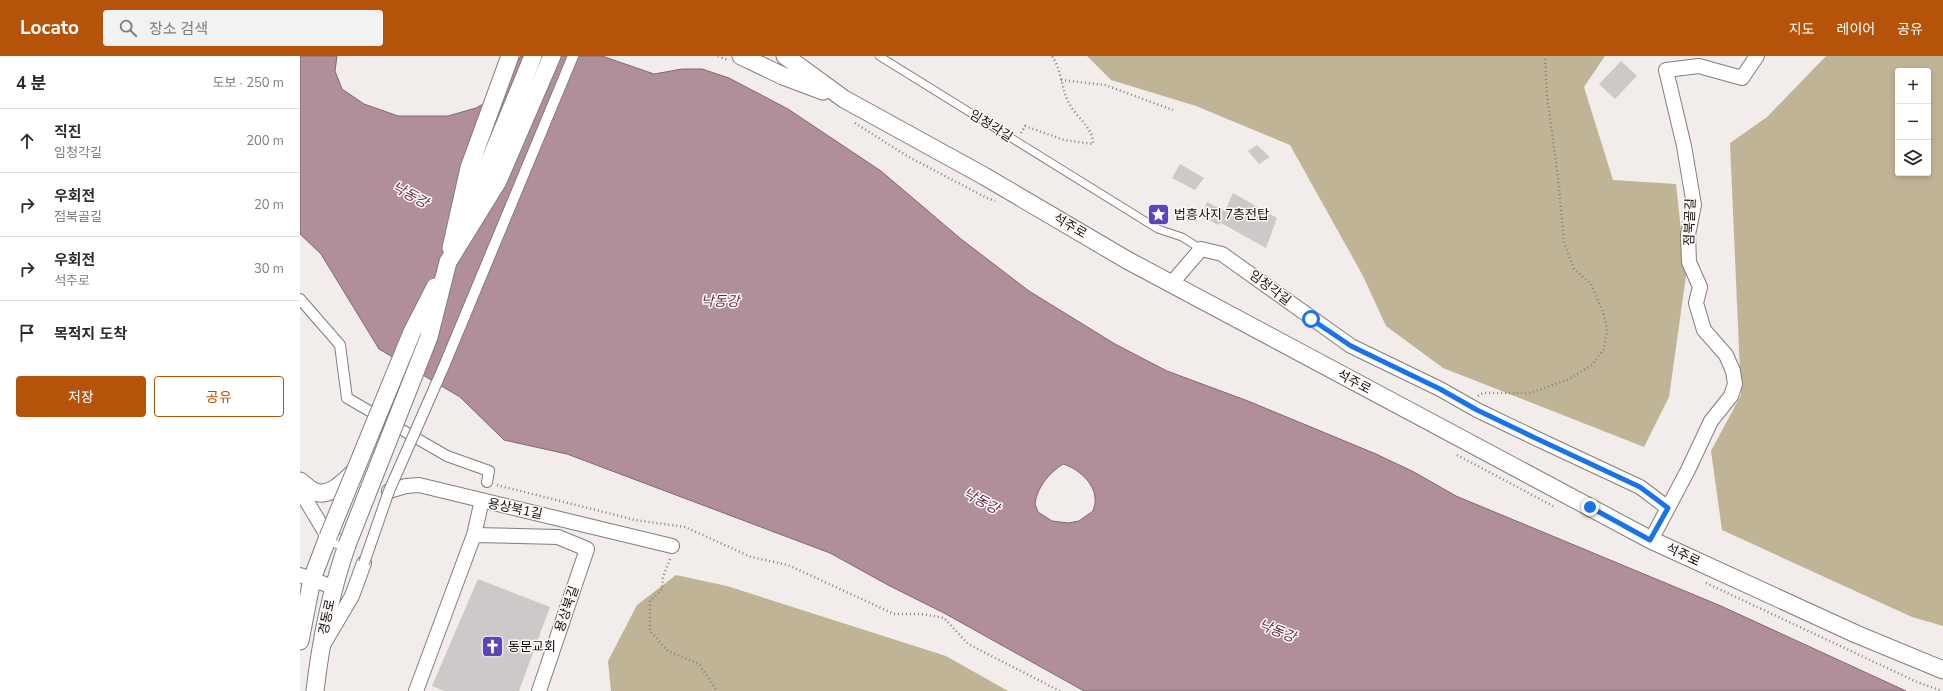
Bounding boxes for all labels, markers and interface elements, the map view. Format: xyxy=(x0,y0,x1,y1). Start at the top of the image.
search box xyxy=(103,10,383,46)
text: Locato xyxy=(20,15,79,41)
icon: search xyxy=(117,17,139,39)
text: 장소 검색 xyxy=(149,19,208,39)
text: 지도 xyxy=(1789,20,1815,39)
text: 레이어 xyxy=(1837,20,1875,39)
text: 공유 xyxy=(1897,20,1923,39)
map controls xyxy=(1895,68,1931,176)
button: + xyxy=(1895,68,1931,104)
text: 4 분 xyxy=(16,72,46,95)
text: 도보 · 250 m xyxy=(213,74,284,92)
button: − xyxy=(1895,104,1931,140)
street label: 임청각길 xyxy=(966,106,1016,146)
text: 직진 xyxy=(54,122,82,142)
icon: ahead xyxy=(16,130,38,152)
text: 200 m xyxy=(246,132,284,150)
button: layers xyxy=(1895,140,1931,176)
text: 임청각길 xyxy=(54,144,102,162)
water label: 낙동강 xyxy=(388,177,433,214)
text: 우회전 xyxy=(54,186,95,206)
icon: right xyxy=(16,194,38,216)
text: 20 m xyxy=(254,196,284,214)
street label: 점북골길 xyxy=(1680,198,1700,246)
place icon: 법흥사지 7층전탑 xyxy=(1146,202,1172,228)
place label: 법흥사지 7층전탑 xyxy=(1174,206,1269,224)
text: 점북골길 xyxy=(54,208,102,226)
street label: 석주로 xyxy=(1050,209,1090,243)
text: 우회전 xyxy=(54,250,95,270)
icon: right xyxy=(16,258,38,280)
text: 30 m xyxy=(254,260,284,278)
street label: 임청각길 xyxy=(1245,266,1295,310)
text: 석주로 xyxy=(54,272,90,290)
water label: 낙동강 xyxy=(701,292,741,311)
route start xyxy=(1302,310,1320,328)
icon: arrive xyxy=(16,322,38,344)
text: 목적지 도착 xyxy=(54,324,127,344)
street label: 석주로 xyxy=(1334,366,1374,398)
button: 저장 xyxy=(16,376,146,417)
button: 공유 xyxy=(154,376,284,417)
water label: 낙동강 xyxy=(959,484,1004,519)
street label: 용상북1길 xyxy=(486,494,544,524)
route end xyxy=(1581,498,1599,516)
street label: 석주로 xyxy=(1663,539,1703,571)
street label: 용상북길 xyxy=(551,583,583,635)
street label: 경동로 xyxy=(314,598,340,636)
water label: 낙동강 xyxy=(1256,615,1300,648)
church icon: 동문교회 xyxy=(479,634,505,660)
place label: 동문교회 xyxy=(508,638,556,656)

